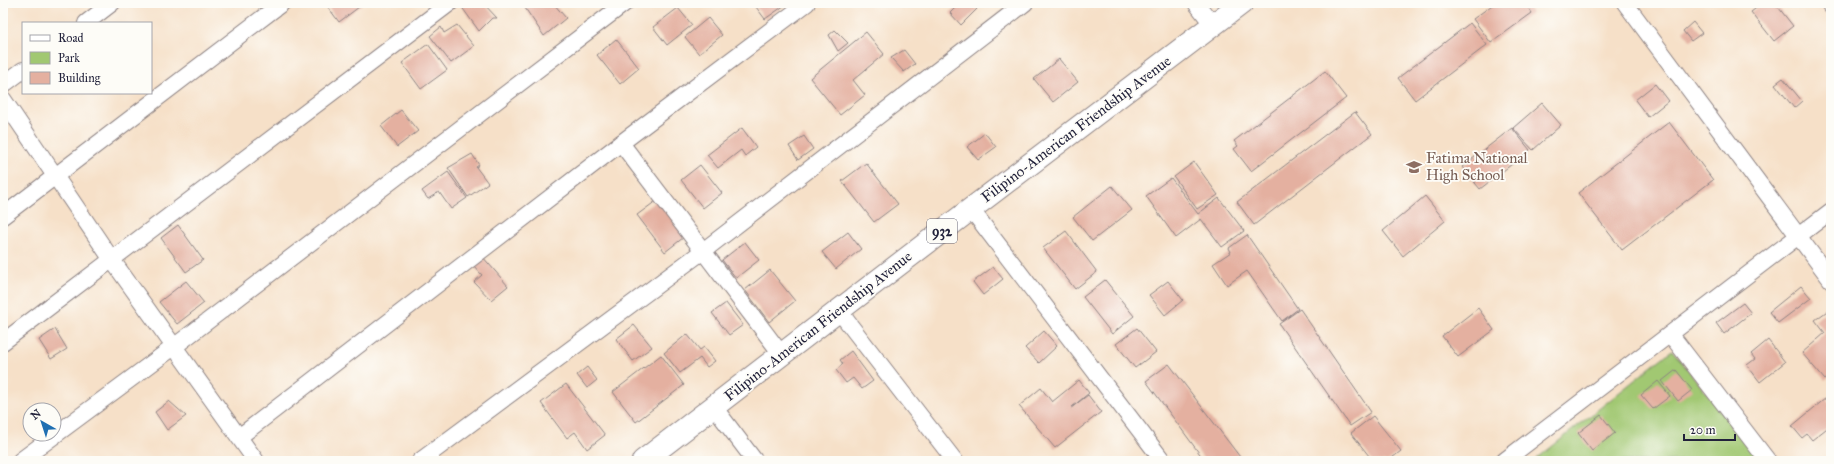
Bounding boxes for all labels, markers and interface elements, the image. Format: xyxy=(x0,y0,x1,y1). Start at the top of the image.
legend xyxy=(22,22,152,94)
text: Road xyxy=(58,31,84,45)
text: Park xyxy=(58,51,80,65)
street label: Filipino-American Friendship Avenue xyxy=(978,52,1174,206)
text: Building xyxy=(58,71,101,86)
place label: Fatima National High School xyxy=(1426,149,1529,184)
school or university icon: Fatima National High School xyxy=(1405,158,1423,176)
road number: 932 xyxy=(927,219,957,243)
street label: Filipino-American Friendship Avenue xyxy=(721,247,915,405)
north arrow xyxy=(22,402,62,442)
text: N xyxy=(28,406,44,423)
scale bar xyxy=(1684,416,1735,442)
text: 20 m xyxy=(1690,423,1716,437)

